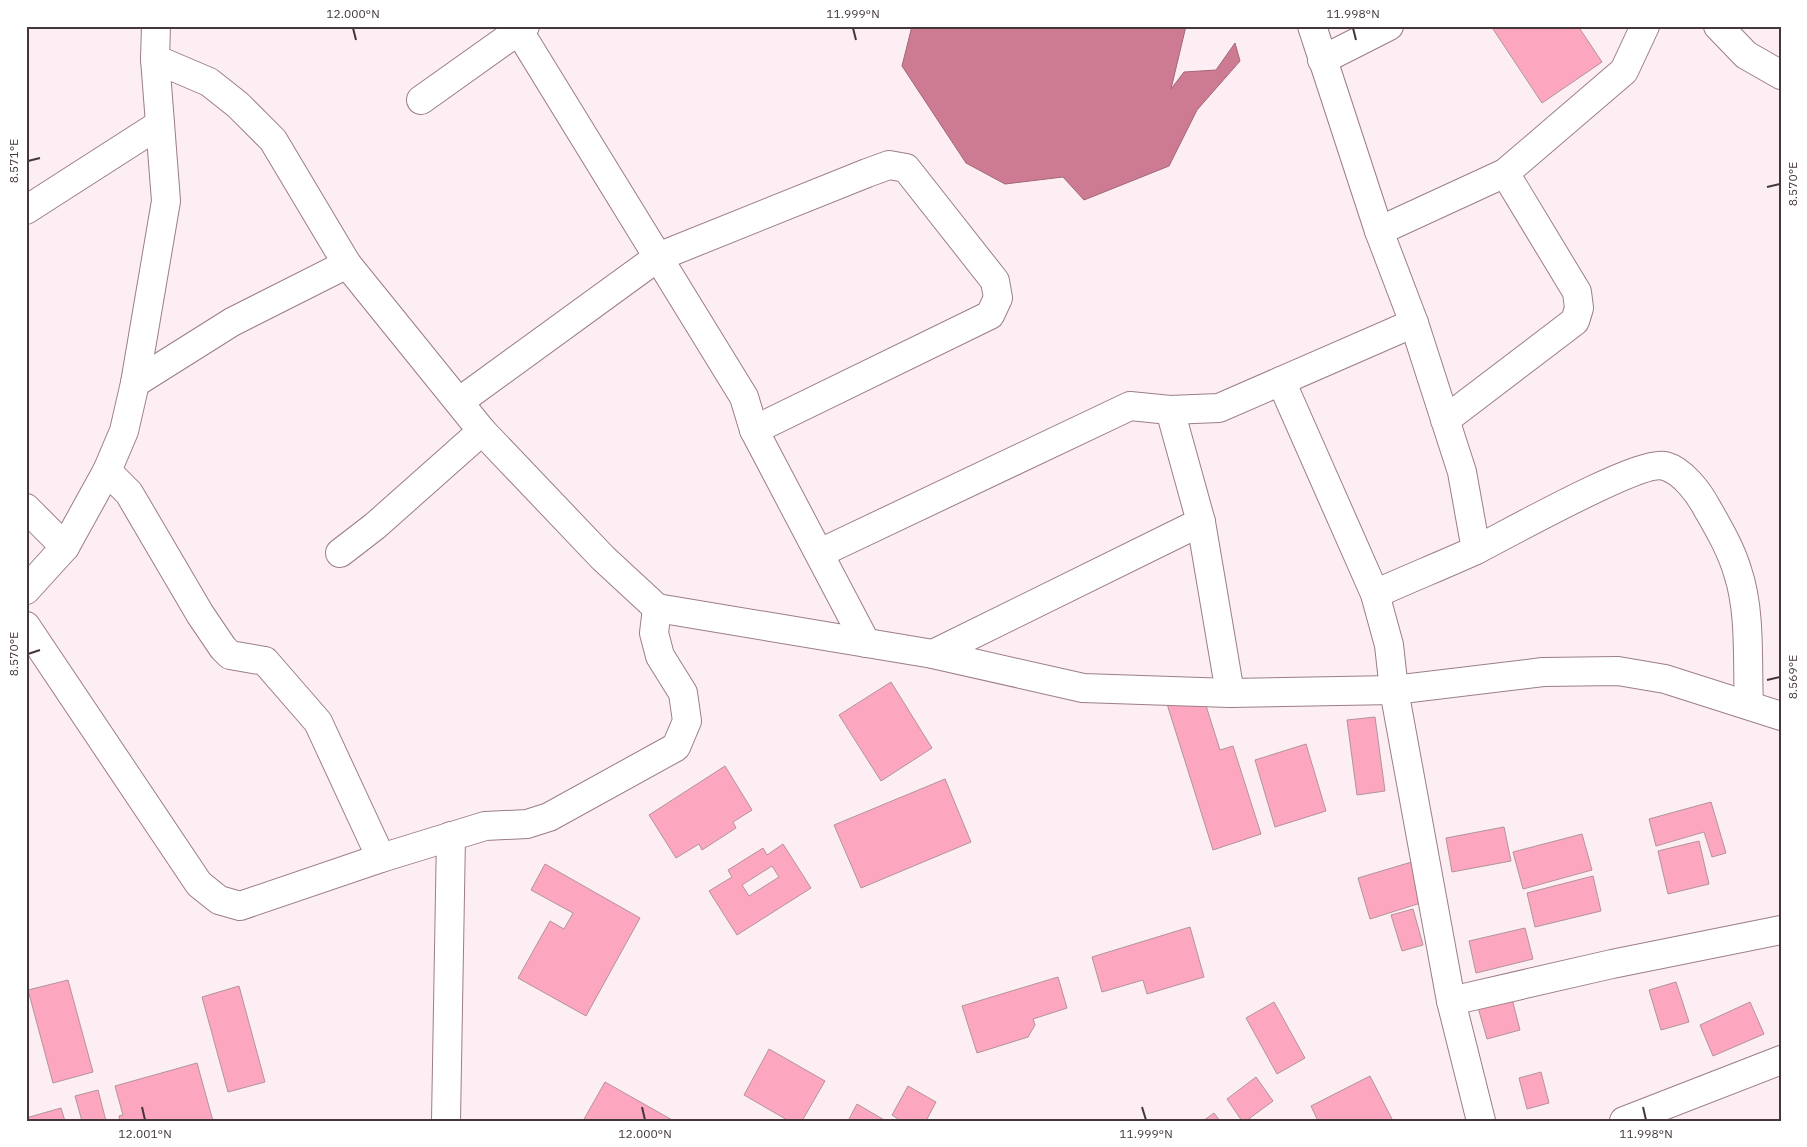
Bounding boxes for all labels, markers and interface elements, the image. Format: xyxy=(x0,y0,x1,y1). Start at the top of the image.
text: 12.000°N xyxy=(326,6,380,21)
text: 11.999°N xyxy=(826,6,880,21)
text: 11.998°N xyxy=(1326,6,1380,21)
text: 8.571°E xyxy=(6,139,21,183)
text: 8.570°E xyxy=(1785,162,1800,206)
text: 8.570°E xyxy=(6,632,21,676)
text: 8.569°E xyxy=(1785,655,1800,699)
text: 12.001°N xyxy=(118,1126,172,1141)
text: 12.000°N xyxy=(618,1126,672,1141)
text: 11.999°N xyxy=(1119,1126,1173,1141)
text: 11.998°N xyxy=(1619,1126,1673,1141)

